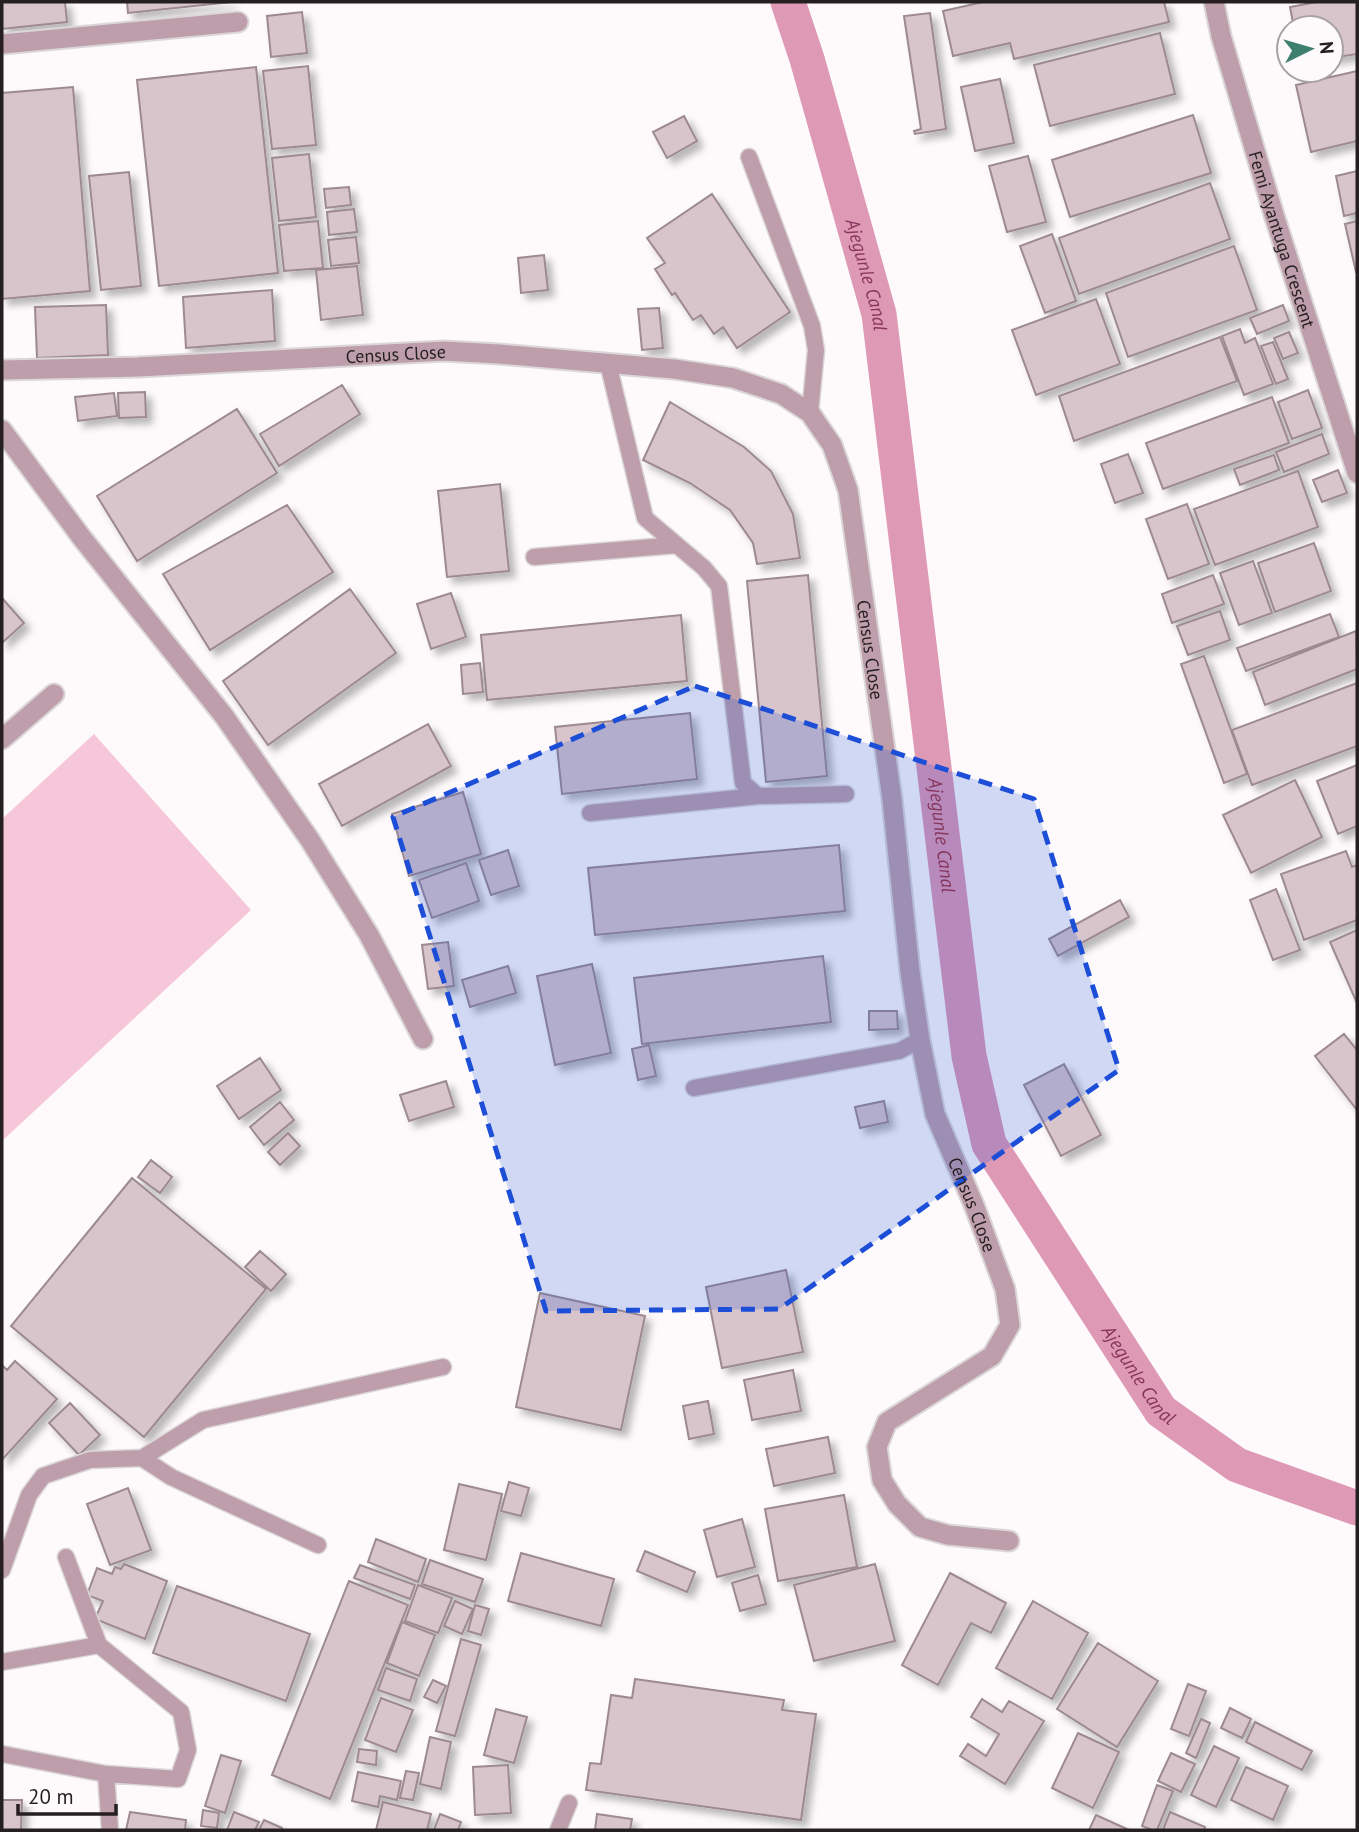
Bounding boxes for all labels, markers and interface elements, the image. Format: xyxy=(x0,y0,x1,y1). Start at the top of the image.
north arrow xyxy=(1275,14,1345,84)
text: N xyxy=(1314,40,1339,55)
street label: Femi Ayantuga Crescent xyxy=(1244,148,1321,331)
water label: Ajegunle Canal xyxy=(840,215,893,332)
street label: Census Close xyxy=(345,339,446,368)
street label: Census Close xyxy=(852,598,889,701)
water label: Ajegunle Canal xyxy=(923,775,961,894)
street label: Census Close xyxy=(943,1153,1002,1255)
water label: Ajegunle Canal xyxy=(1096,1319,1181,1430)
scale bar xyxy=(18,1772,116,1816)
text: 20 m xyxy=(28,1783,74,1810)

